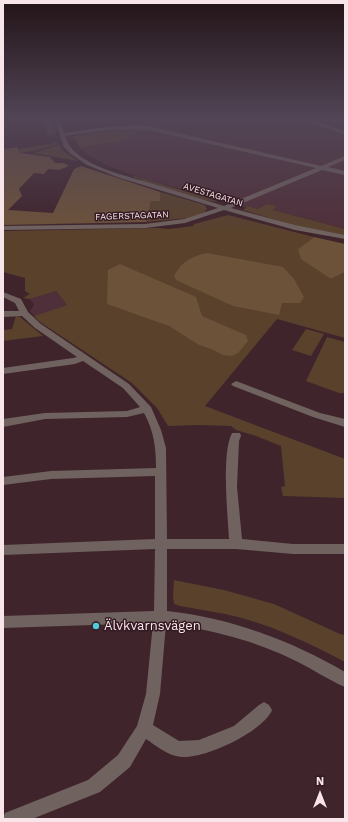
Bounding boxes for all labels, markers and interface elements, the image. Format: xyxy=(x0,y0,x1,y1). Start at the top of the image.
street label: AVESTAGATAN xyxy=(182,181,244,209)
street label: FAGERSTAGATAN xyxy=(95,209,169,223)
place label: Älvkvarnsvägen xyxy=(104,618,201,634)
marker: Älvkvarnsvägen xyxy=(91,621,101,631)
north arrow xyxy=(300,774,340,814)
text: N xyxy=(316,775,324,788)

